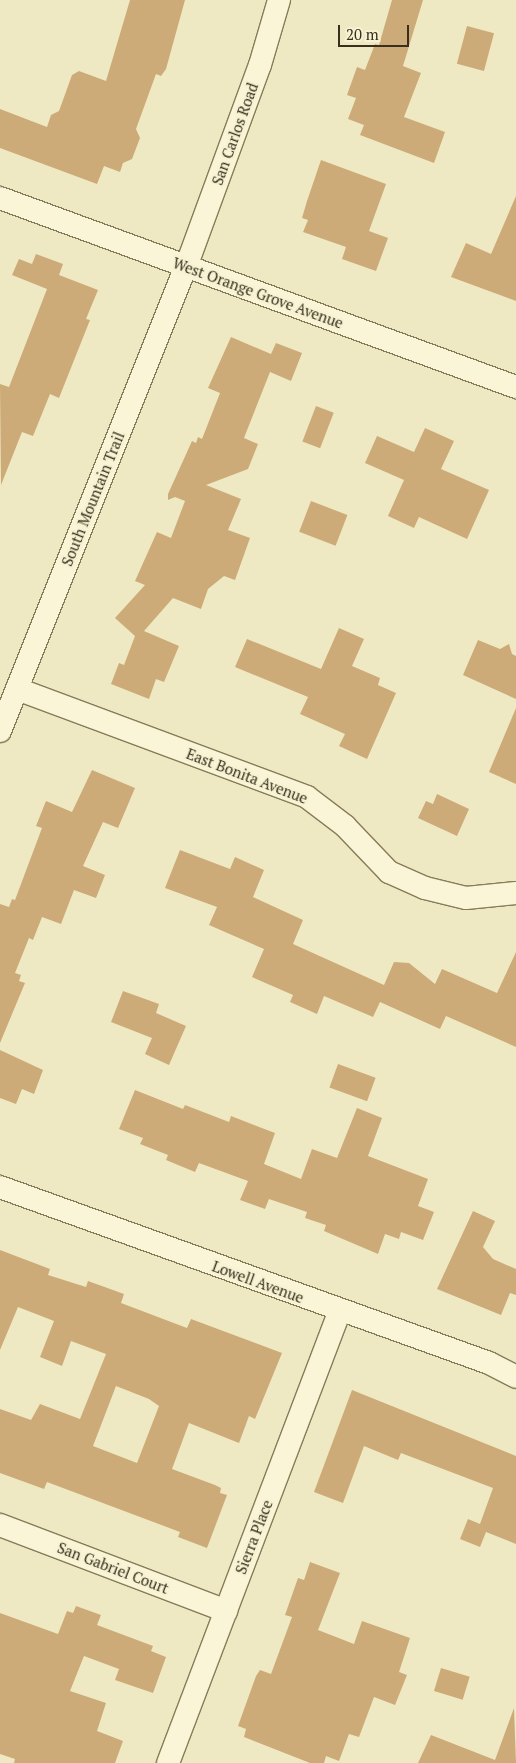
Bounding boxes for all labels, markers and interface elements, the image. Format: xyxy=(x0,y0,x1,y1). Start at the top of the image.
scale bar xyxy=(341,15,412,47)
text: 20 m xyxy=(346,24,379,44)
street label: San Carlos Road xyxy=(208,80,262,188)
street label: West Orange Grove Avenue xyxy=(170,254,346,332)
street label: South Mountain Trail xyxy=(58,429,128,569)
street label: East Bonita Avenue xyxy=(184,745,310,807)
street label: Lowell Avenue xyxy=(210,1257,306,1307)
street label: Sierra Place xyxy=(232,1497,276,1577)
street label: San Gabriel Court xyxy=(55,1538,171,1598)

